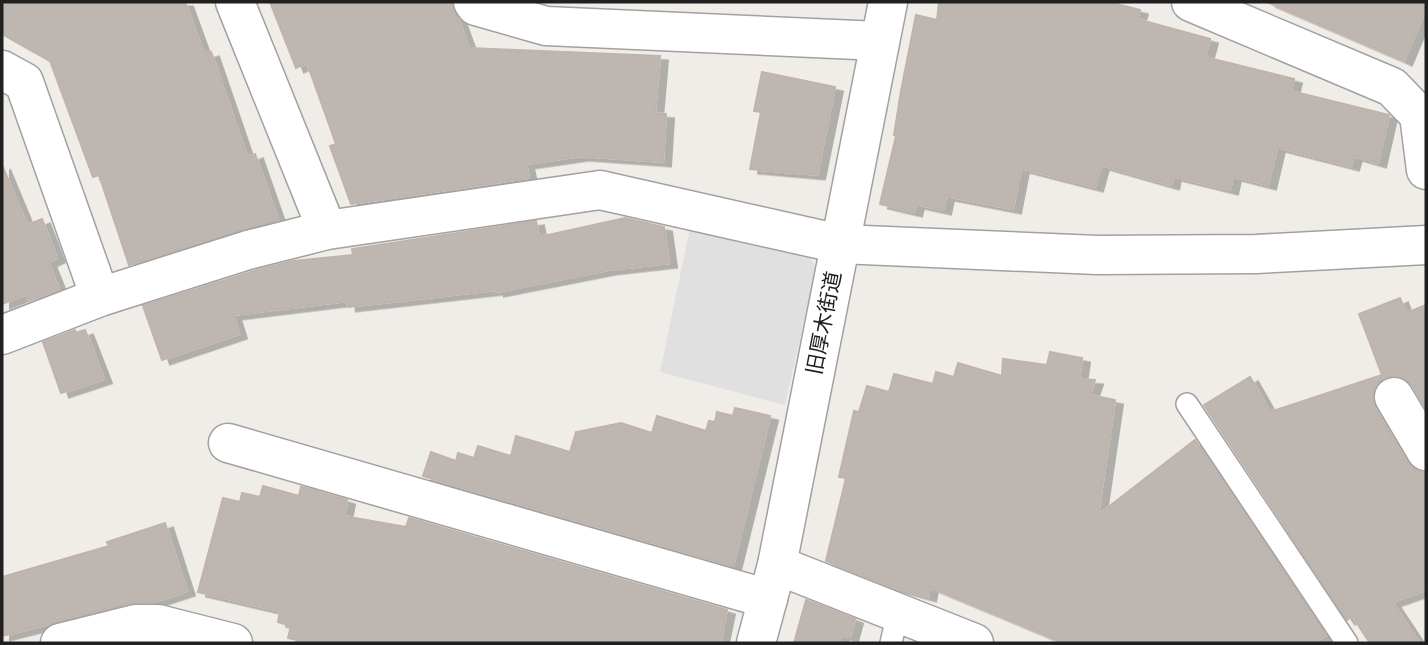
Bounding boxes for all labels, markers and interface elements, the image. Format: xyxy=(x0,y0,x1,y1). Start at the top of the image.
street label: 旧厚木街道 xyxy=(802,269,846,377)

